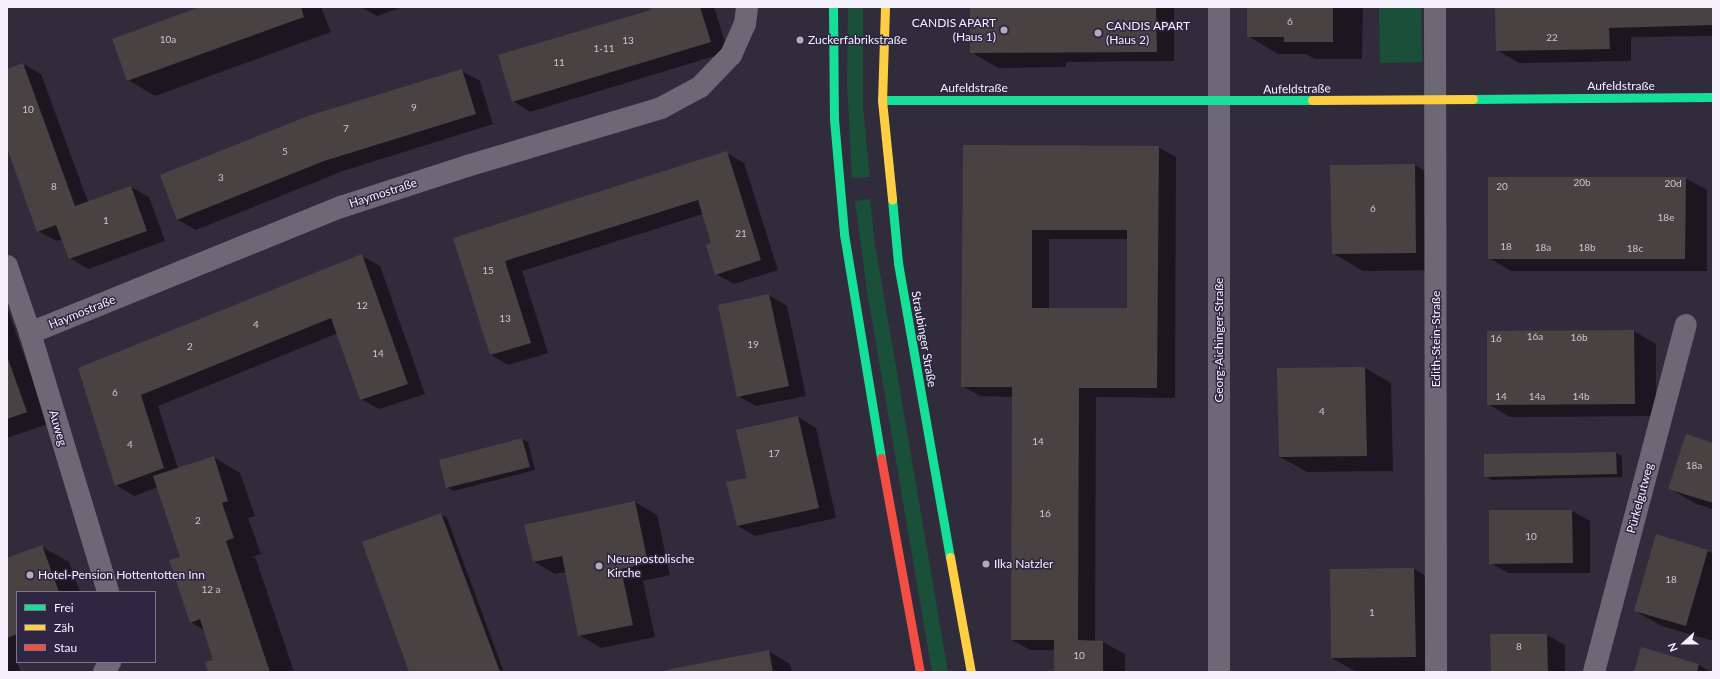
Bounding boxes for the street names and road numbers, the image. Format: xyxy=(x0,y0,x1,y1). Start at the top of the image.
street label: Aufeldstraße xyxy=(1587,79,1655,93)
street label: Aufeldstraße xyxy=(940,81,1008,95)
street label: Aufeldstraße xyxy=(1263,81,1331,97)
street label: Haymostraße xyxy=(347,175,419,211)
street label: Georg-Aichinger-Straße xyxy=(1212,278,1226,402)
street label: Straubinger Straße xyxy=(908,290,940,388)
street label: Edith-Stein-Straße xyxy=(1429,291,1443,387)
street label: Haymostraße xyxy=(47,292,117,332)
street label: Auweg xyxy=(46,408,70,448)
street label: Pürkelgutweg xyxy=(1624,461,1656,535)

